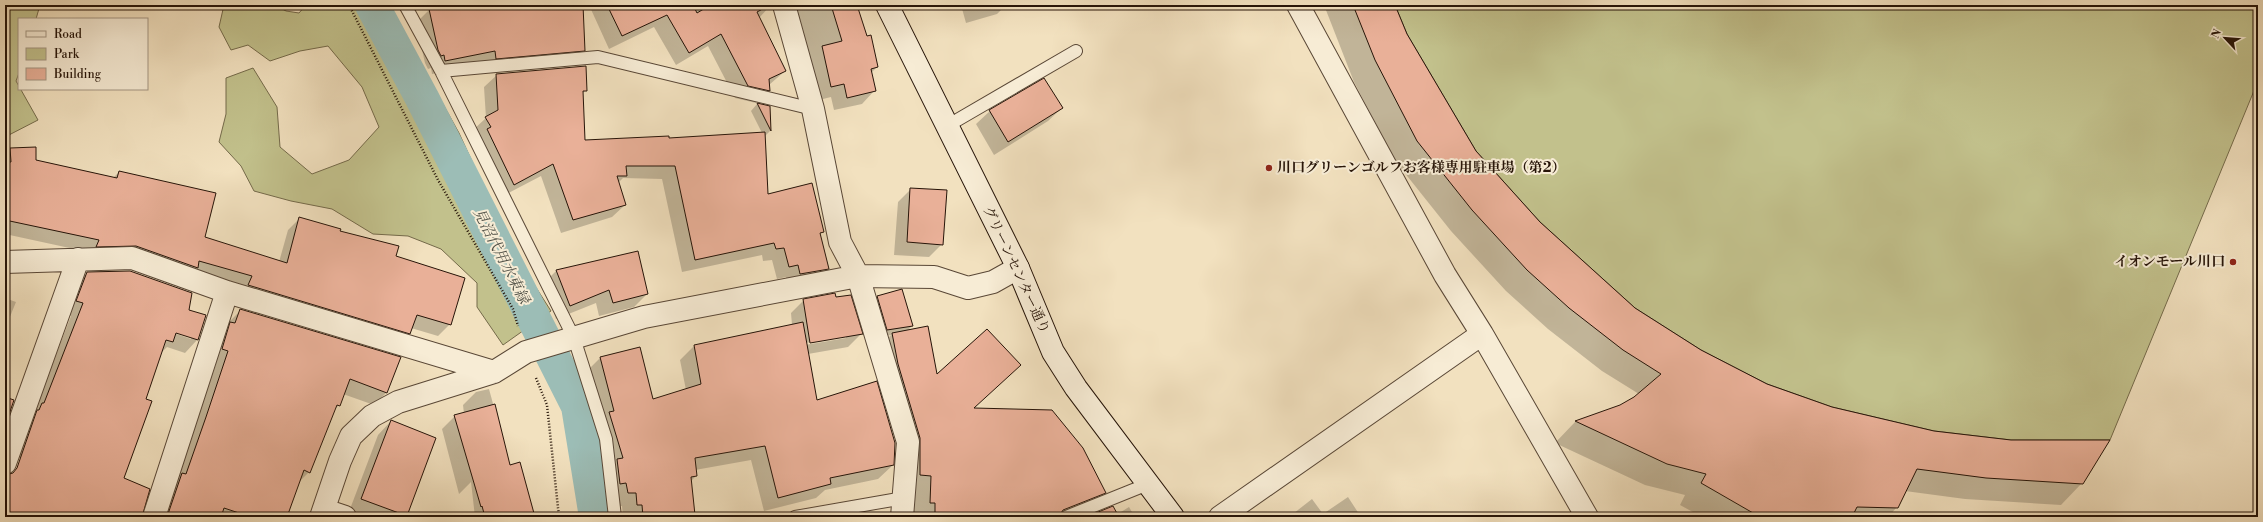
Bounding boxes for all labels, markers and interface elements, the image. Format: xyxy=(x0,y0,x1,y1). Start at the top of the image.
legend xyxy=(18,18,148,90)
north arrow xyxy=(2205,18,2245,58)
text: Road xyxy=(54,27,82,42)
text: N xyxy=(2209,27,2225,41)
text: Park xyxy=(54,47,80,62)
text: Building xyxy=(53,67,102,82)
place label: 川口グリーンゴルフお客様専用駐車場（第2） xyxy=(1277,159,1565,177)
marker: 川口グリーンゴルフお客様専用駐車場（第2） xyxy=(1264,163,1274,173)
street label: グリーンセンター通り xyxy=(978,203,1054,337)
water label: 見沼代用水東縁 xyxy=(469,205,534,309)
place label: イオンモール川口 xyxy=(2114,253,2225,271)
marker: イオンモール川口 xyxy=(2228,257,2238,267)

